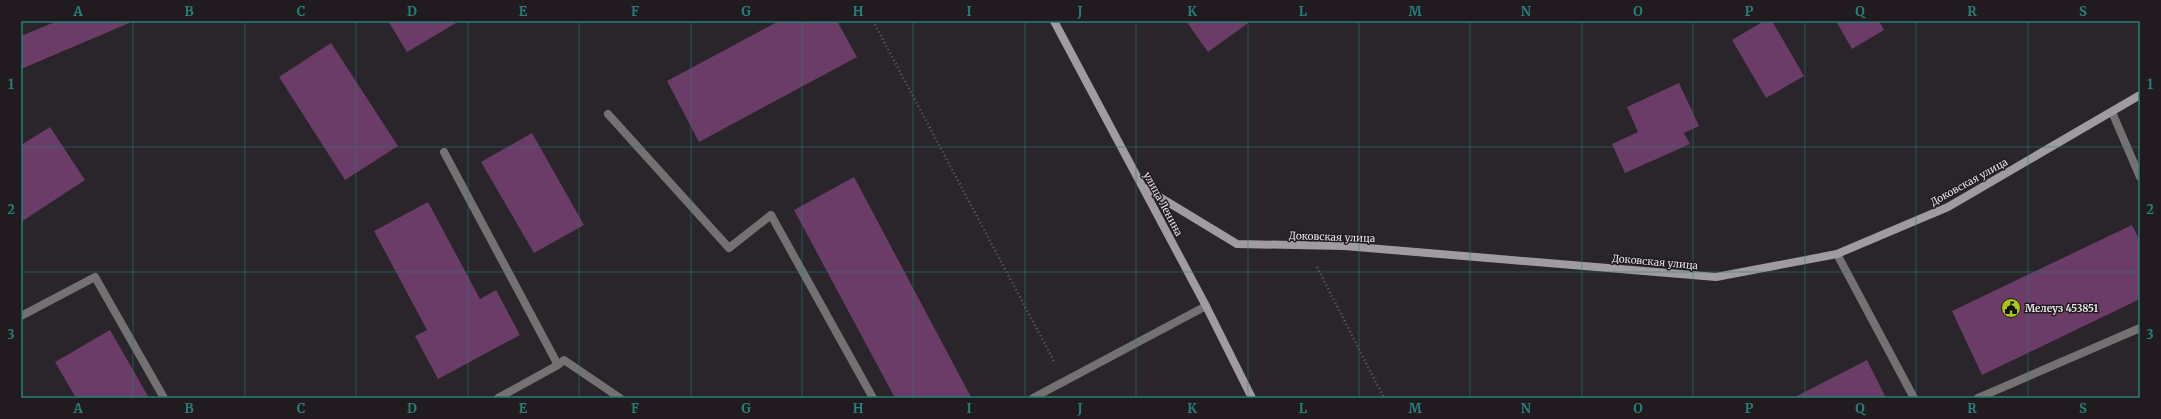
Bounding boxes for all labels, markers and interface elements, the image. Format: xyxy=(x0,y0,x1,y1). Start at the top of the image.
text: A xyxy=(72,3,83,20)
text: B xyxy=(184,3,194,20)
text: C xyxy=(297,3,306,20)
text: D xyxy=(407,3,417,20)
text: E xyxy=(519,3,528,20)
text: F xyxy=(631,3,639,20)
text: G xyxy=(741,3,751,20)
text: H xyxy=(853,3,864,20)
text: I xyxy=(966,3,972,20)
text: J xyxy=(1076,3,1083,20)
text: K xyxy=(1187,3,1197,20)
text: L xyxy=(1299,3,1308,20)
text: M xyxy=(1408,3,1422,20)
text: N xyxy=(1521,3,1532,20)
text: O xyxy=(1633,3,1643,20)
text: P xyxy=(1745,3,1754,20)
text: Q xyxy=(1855,3,1866,20)
text: R xyxy=(1967,3,1977,20)
text: S xyxy=(2079,3,2087,20)
text: 1 xyxy=(8,76,14,93)
text: 1 xyxy=(2147,76,2153,93)
street label: Доковская улица xyxy=(1928,155,2010,209)
street label: улица Ленина xyxy=(1141,170,1186,239)
text: 2 xyxy=(7,201,15,218)
text: 2 xyxy=(2146,201,2154,218)
street label: Доковская улица xyxy=(1289,229,1376,245)
street label: Доковская улица xyxy=(1611,252,1699,272)
public building icon: Мелеуз 453851 xyxy=(2000,297,2022,319)
place label: Мелеуз 453851 xyxy=(2025,302,2098,315)
text: 3 xyxy=(7,326,15,343)
text: 3 xyxy=(2146,326,2154,343)
text: A xyxy=(72,400,83,417)
text: B xyxy=(184,400,194,417)
text: C xyxy=(297,400,306,417)
text: D xyxy=(407,400,417,417)
text: E xyxy=(519,400,528,417)
text: F xyxy=(631,400,639,417)
text: G xyxy=(741,400,751,417)
text: H xyxy=(853,400,864,417)
text: I xyxy=(966,400,972,417)
text: J xyxy=(1076,400,1083,417)
text: K xyxy=(1187,400,1197,417)
text: L xyxy=(1299,400,1308,417)
text: M xyxy=(1408,400,1422,417)
text: N xyxy=(1521,400,1532,417)
text: O xyxy=(1633,400,1643,417)
text: P xyxy=(1745,400,1754,417)
text: Q xyxy=(1855,400,1866,417)
text: R xyxy=(1967,400,1977,417)
text: S xyxy=(2079,400,2087,417)

